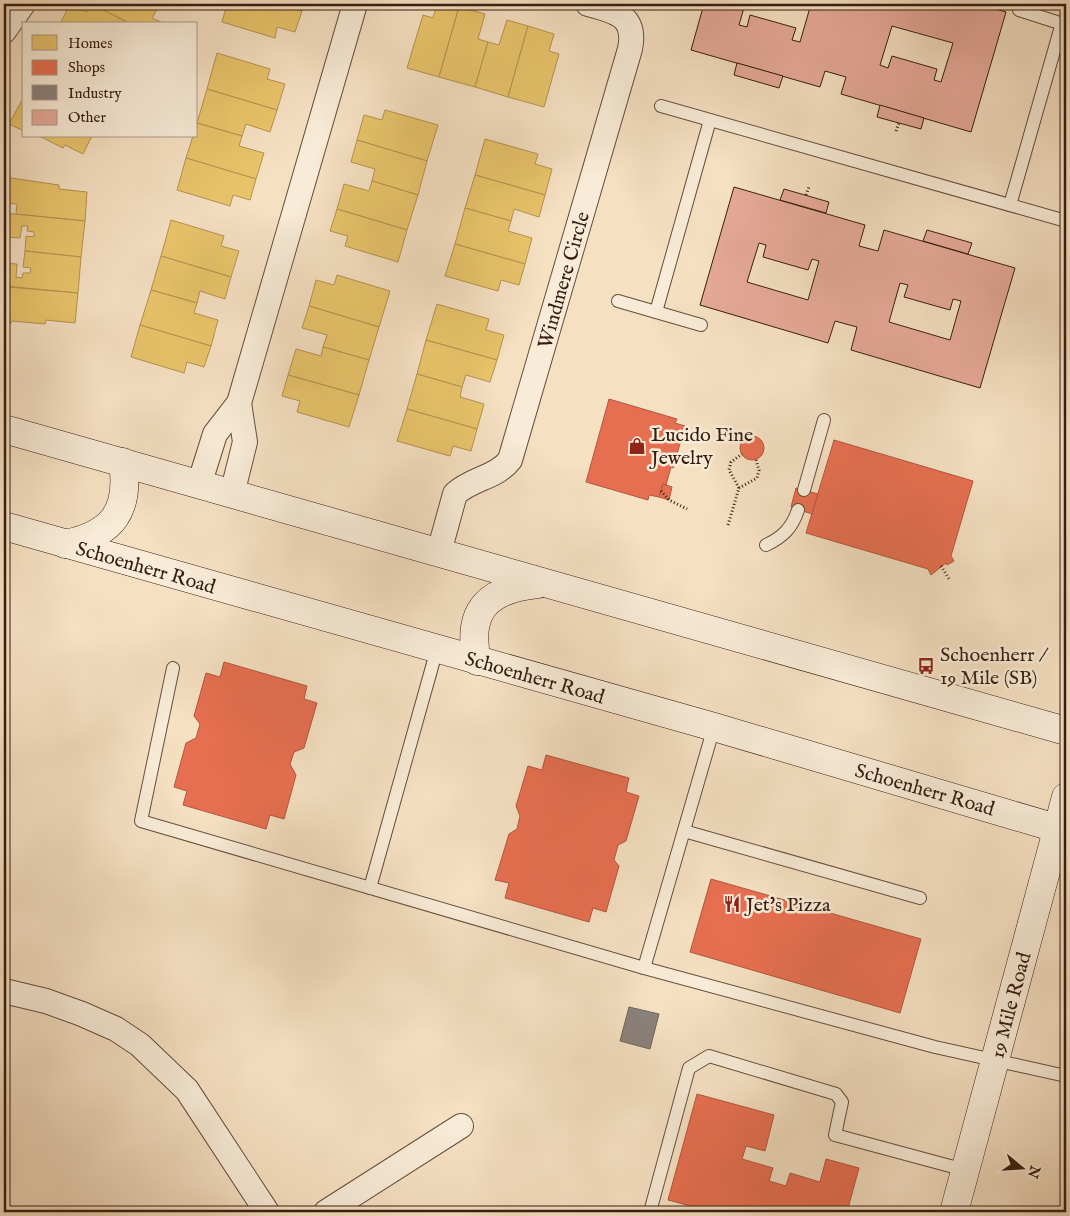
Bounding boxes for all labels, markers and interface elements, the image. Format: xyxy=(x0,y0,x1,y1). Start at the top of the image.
legend xyxy=(22,22,198,138)
text: Homes xyxy=(68,34,112,53)
text: Shops xyxy=(68,58,105,77)
text: Industry xyxy=(68,84,122,103)
text: Other xyxy=(68,108,106,127)
street label: Windmere Circle xyxy=(533,209,596,352)
place label: Lucido Fine Jewelry xyxy=(649,423,753,471)
shop icon: Lucido Fine Jewelry xyxy=(627,436,647,456)
street label: Schoenherr Road xyxy=(73,537,219,600)
place label: Schoenherr / 19 Mile (SB) xyxy=(940,643,1049,691)
street label: Schoenherr Road xyxy=(462,647,608,710)
bus stop icon: Schoenherr / 19 Mile (SB) xyxy=(916,656,936,676)
street label: Schoenherr Road xyxy=(852,759,998,822)
place label: Jet's Pizza xyxy=(744,893,831,918)
restaurant icon: Jet's Pizza xyxy=(722,894,742,914)
street label: 19 Mile Road xyxy=(985,949,1038,1061)
north arrow xyxy=(998,1144,1048,1194)
text: N xyxy=(1023,1162,1044,1180)

